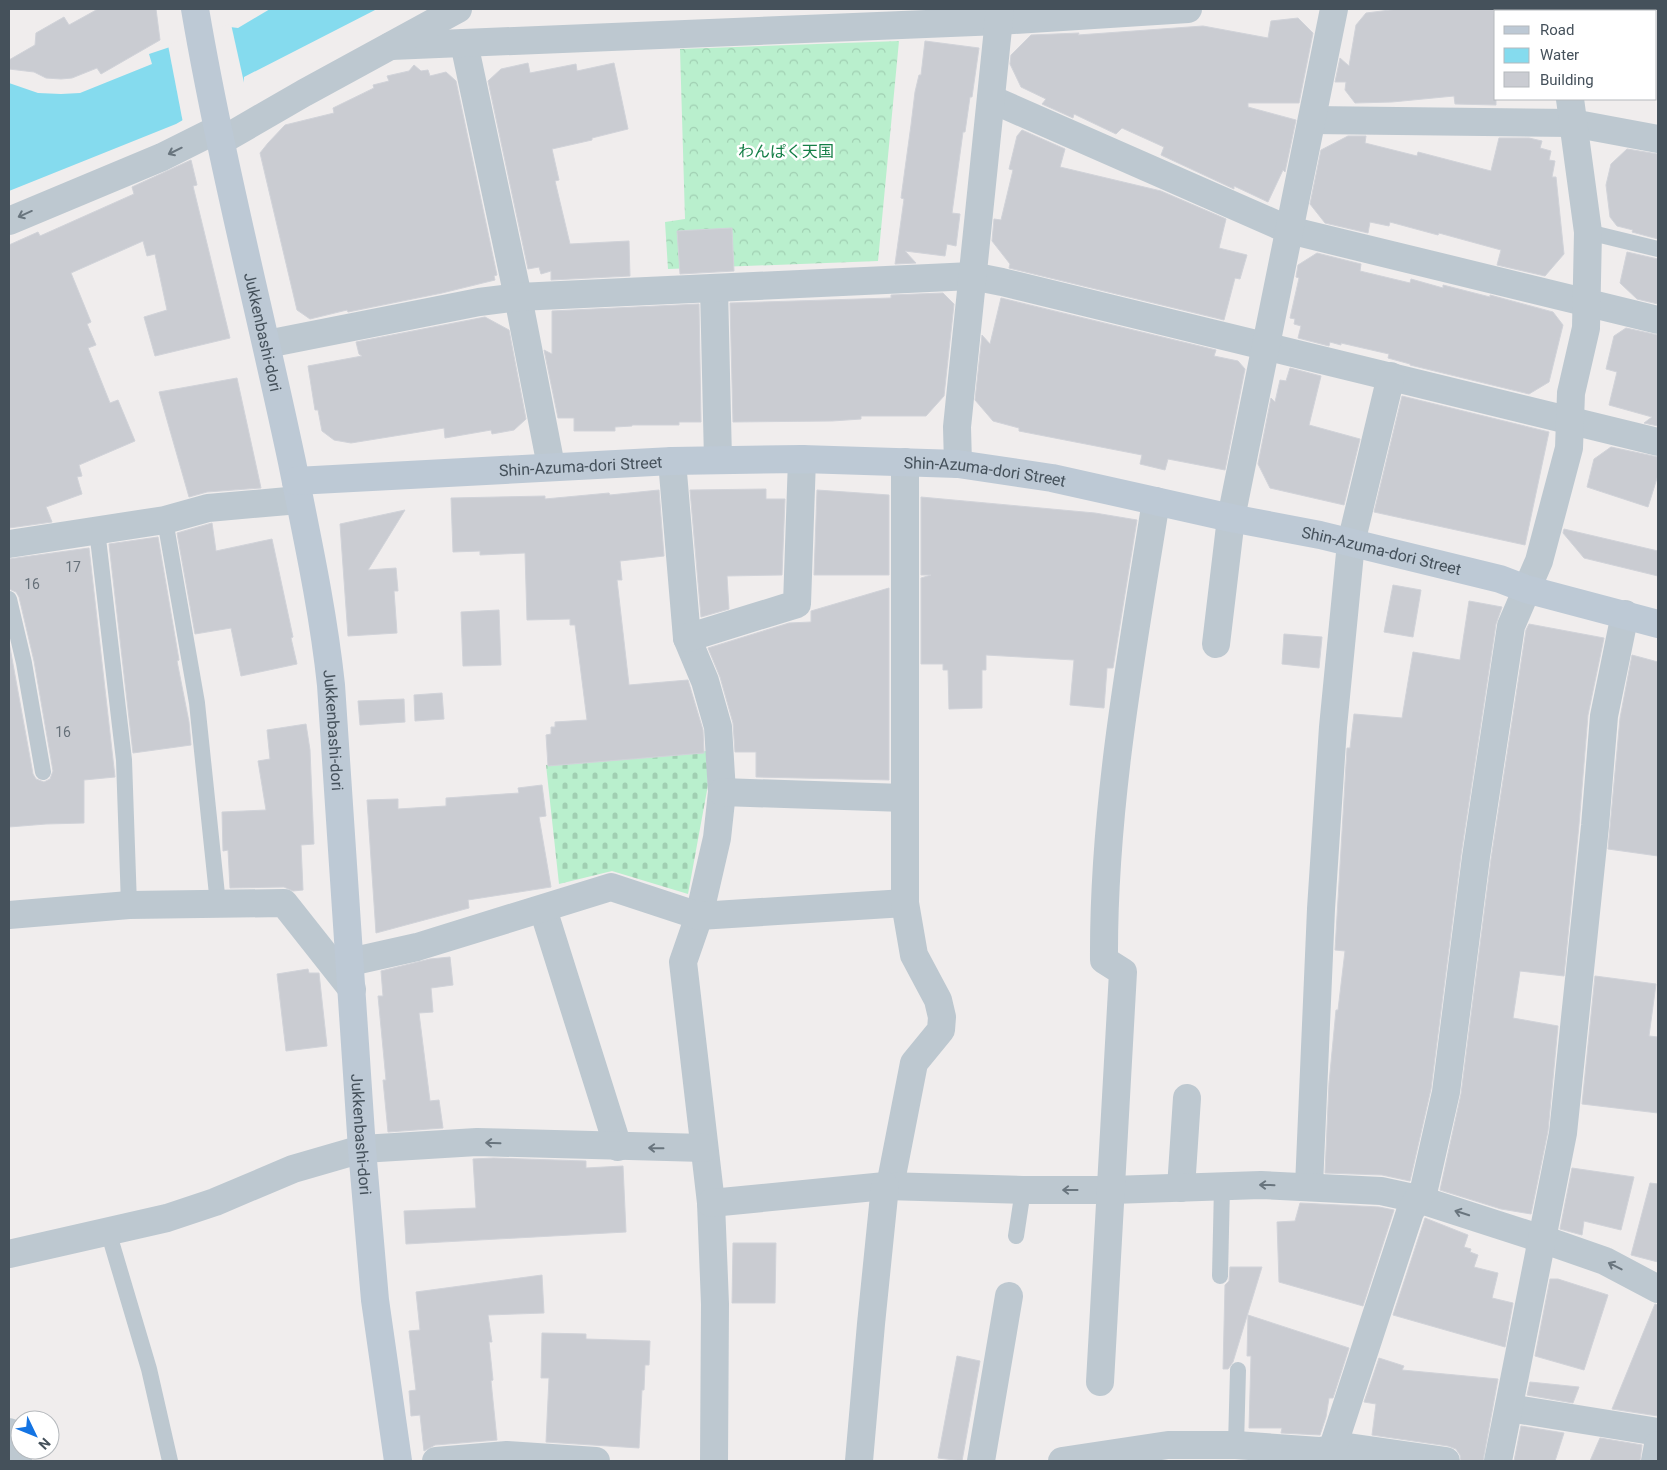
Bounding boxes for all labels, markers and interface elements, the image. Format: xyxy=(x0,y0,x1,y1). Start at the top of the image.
legend xyxy=(1494,10,1657,100)
text: Road xyxy=(1540,21,1574,39)
text: Water xyxy=(1540,46,1579,64)
text: Building xyxy=(1540,71,1594,89)
park label: わんぱく天国 xyxy=(738,142,834,161)
one-way arrow xyxy=(167,146,182,156)
one-way arrow xyxy=(18,209,33,219)
street label: Jukkenbashi-dori xyxy=(240,270,286,393)
street label: Shin-Azuma-dori Street xyxy=(498,452,663,480)
street label: Shin-Azuma-dori Street xyxy=(903,453,1068,490)
street label: Shin-Azuma-dori Street xyxy=(1300,522,1463,579)
house number: 17 xyxy=(65,559,81,575)
house number: 16 xyxy=(24,576,40,592)
street label: Jukkenbashi-dori xyxy=(320,668,348,791)
house number: 16 xyxy=(55,724,71,740)
street label: Jukkenbashi-dori xyxy=(347,1073,375,1196)
one-way arrow xyxy=(485,1138,501,1147)
one-way arrow xyxy=(648,1143,664,1153)
one-way arrow xyxy=(1259,1180,1276,1190)
one-way arrow xyxy=(1062,1185,1078,1195)
one-way arrow xyxy=(1454,1207,1470,1217)
one-way arrow xyxy=(1608,1261,1623,1270)
north arrow xyxy=(10,1410,60,1460)
text: N xyxy=(35,1435,54,1453)

